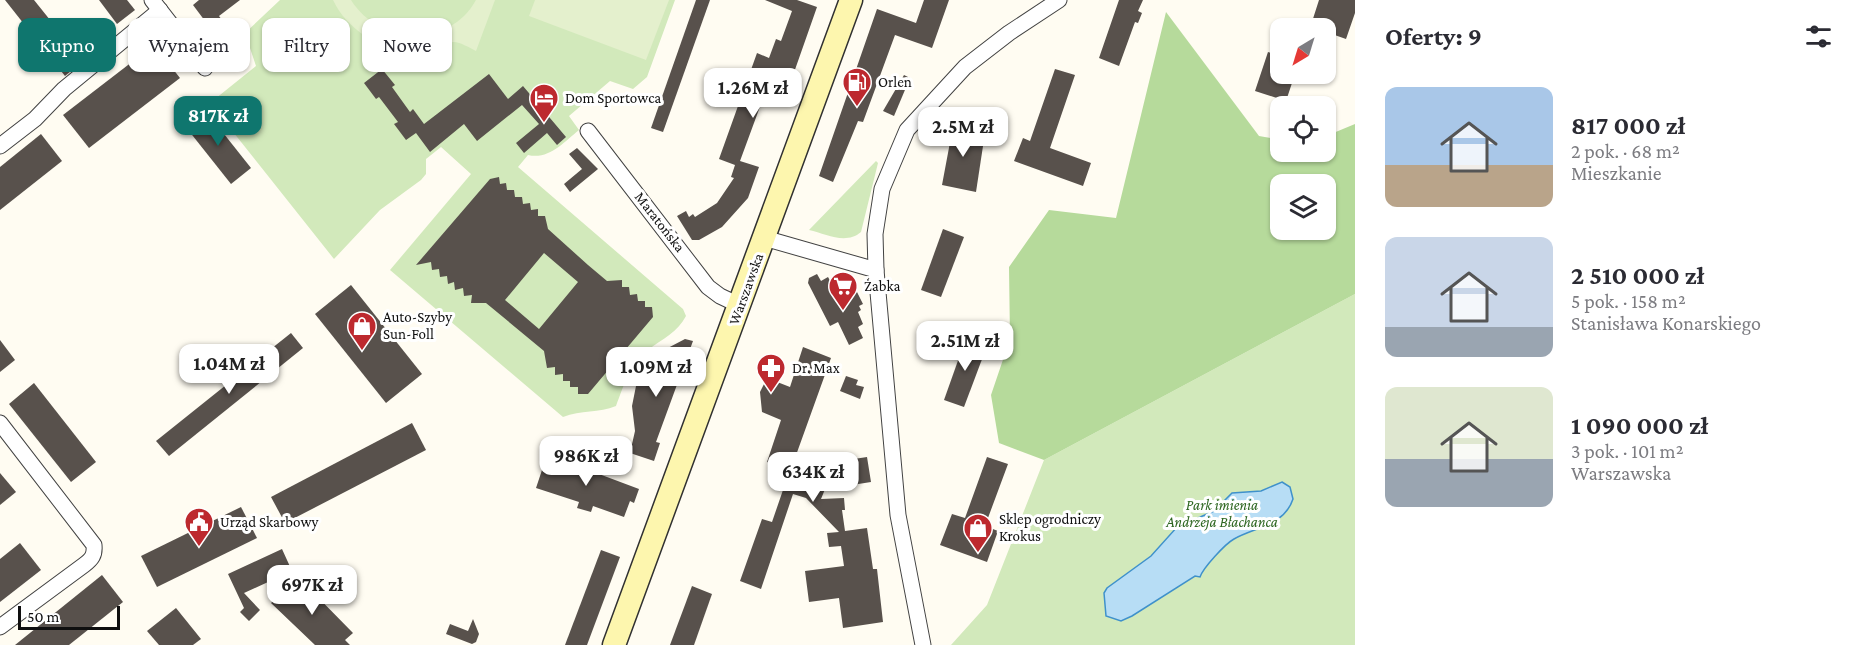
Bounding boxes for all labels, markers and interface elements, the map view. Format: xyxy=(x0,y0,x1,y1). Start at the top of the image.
chip: Kupno xyxy=(18,18,116,72)
chip: Wynajem xyxy=(128,18,250,72)
chip: Filtry xyxy=(262,18,350,72)
chip: Nowe xyxy=(362,18,452,72)
north arrow xyxy=(1270,18,1336,84)
map controls xyxy=(1270,18,1336,240)
icon: filters xyxy=(1802,20,1835,53)
text: Oferty: 9 xyxy=(1385,22,1482,51)
fuel station icon: Orlen xyxy=(841,66,873,108)
pin: 1.26M zł xyxy=(691,68,815,119)
place label: Orlen xyxy=(878,74,912,90)
text: 1.26M zł xyxy=(718,76,788,98)
hotel icon: Dom Sportowca xyxy=(528,82,560,124)
place label: Dom Sportowca xyxy=(565,90,661,107)
pin: 817K zł xyxy=(163,96,273,147)
button: locate xyxy=(1270,96,1336,162)
text: 817K zł xyxy=(188,104,248,126)
pin: 2.5M zł xyxy=(908,107,1018,158)
icon: home xyxy=(1433,111,1505,183)
text: 817 000 zł xyxy=(1571,111,1685,140)
text: 2.5M zł xyxy=(932,115,994,137)
text: 2 pok. · 68 m² xyxy=(1571,140,1680,162)
text: Mieszkanie xyxy=(1571,162,1661,184)
button: layers xyxy=(1270,174,1336,240)
street label: Maratońska xyxy=(632,189,688,255)
street label: Warszawska xyxy=(726,251,766,327)
icon: home xyxy=(1433,261,1505,333)
text: 2 510 000 zł xyxy=(1571,261,1704,290)
supermarket icon: Żabka xyxy=(827,270,859,312)
place label: Żabka xyxy=(864,278,901,294)
text: 5 pok. · 158 m² xyxy=(1571,290,1686,312)
place label: Auto-Szyby Sun-Foll xyxy=(383,309,452,342)
shop icon: Auto-Szyby Sun-Foll xyxy=(346,310,378,352)
text: Stanisława Konarskiego xyxy=(1571,312,1761,334)
pin: 2.51M zł xyxy=(903,321,1027,372)
text: 2.51M zł xyxy=(930,329,1000,351)
pin: 1.04M zł xyxy=(167,344,291,395)
pin: 1.09M zł xyxy=(594,347,718,398)
text: 1.04M zł xyxy=(193,352,265,374)
pharmacy icon: Dr. Max xyxy=(755,352,787,394)
text: 1.09M zł xyxy=(620,355,692,377)
place label: Dr. Max xyxy=(792,360,840,376)
icon: home xyxy=(1433,411,1505,483)
text: 1 090 000 zł xyxy=(1571,411,1708,440)
pin: 986K zł xyxy=(531,436,641,487)
text: 3 pok. · 101 m² xyxy=(1571,440,1684,462)
text: 986K zł xyxy=(553,444,619,466)
pin: 634K zł xyxy=(758,452,868,503)
text: 634K zł xyxy=(782,460,844,482)
text: Warszawska xyxy=(1571,462,1671,484)
park label: Park imienia Andrzeja Błachanca xyxy=(1165,497,1278,531)
public building icon: Urząd Skarbowy xyxy=(183,506,215,548)
place label: Sklep ogrodniczy Krokus xyxy=(999,511,1101,544)
shop icon: Sklep ogrodniczy Krokus xyxy=(962,512,994,554)
place label: Urząd Skarbowy xyxy=(220,514,319,531)
pin: 697K zł xyxy=(257,565,367,616)
text: 697K zł xyxy=(281,573,343,595)
scale bar xyxy=(18,603,120,630)
text: 50 m xyxy=(27,608,59,625)

